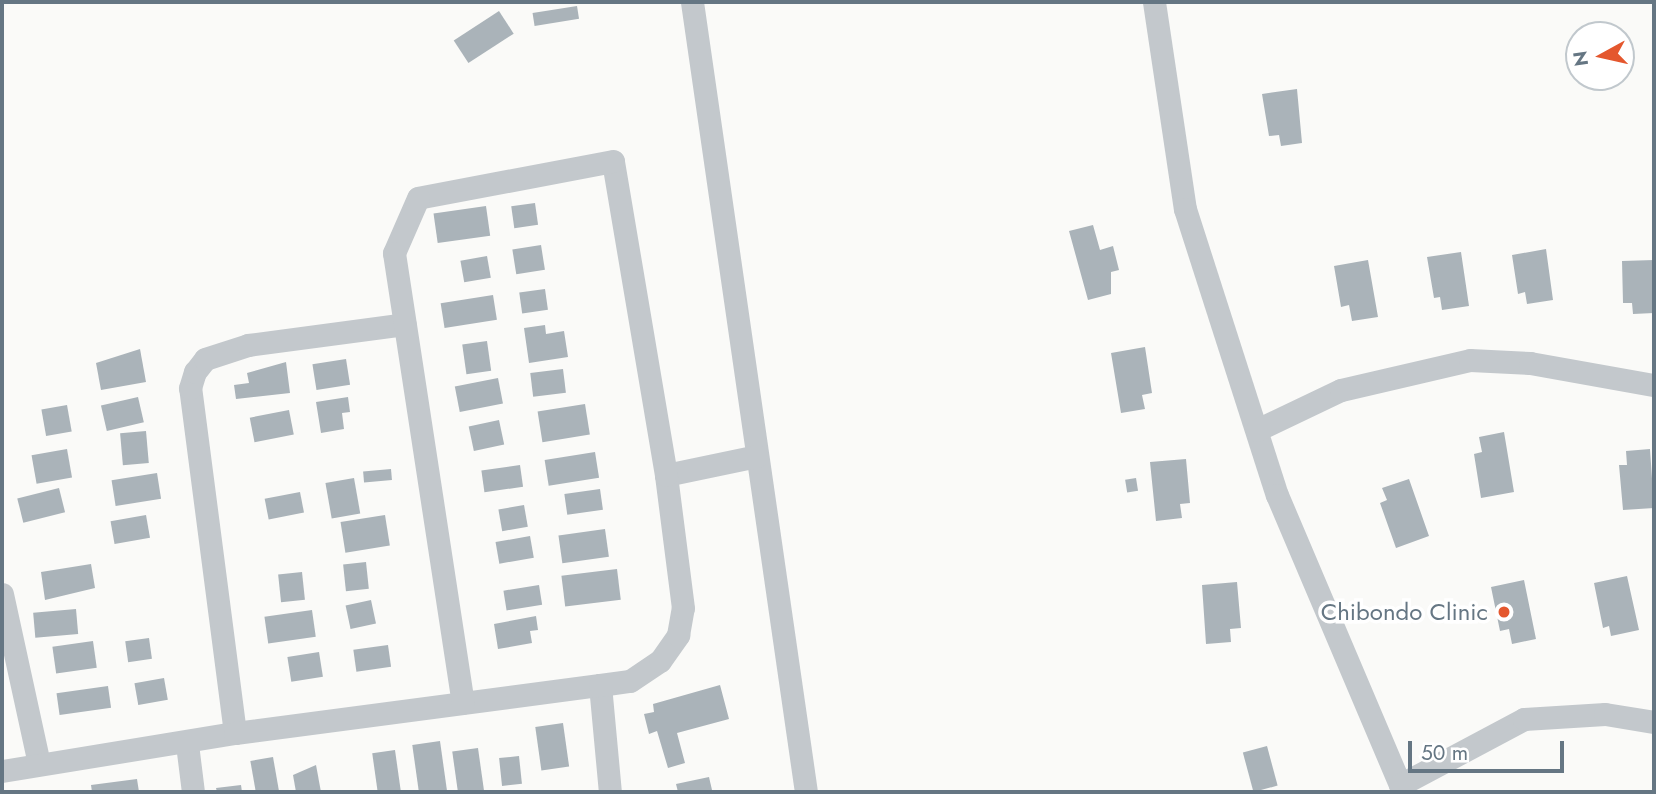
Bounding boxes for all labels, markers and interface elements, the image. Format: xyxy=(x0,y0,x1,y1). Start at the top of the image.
north arrow xyxy=(1565,21,1635,91)
text: N xyxy=(1566,49,1595,68)
place label: Chibondo Clinic xyxy=(1321,598,1488,626)
marker: Chibondo Clinic xyxy=(1494,602,1514,622)
scale bar xyxy=(1411,728,1567,772)
text: 50 m xyxy=(1421,738,1468,768)

